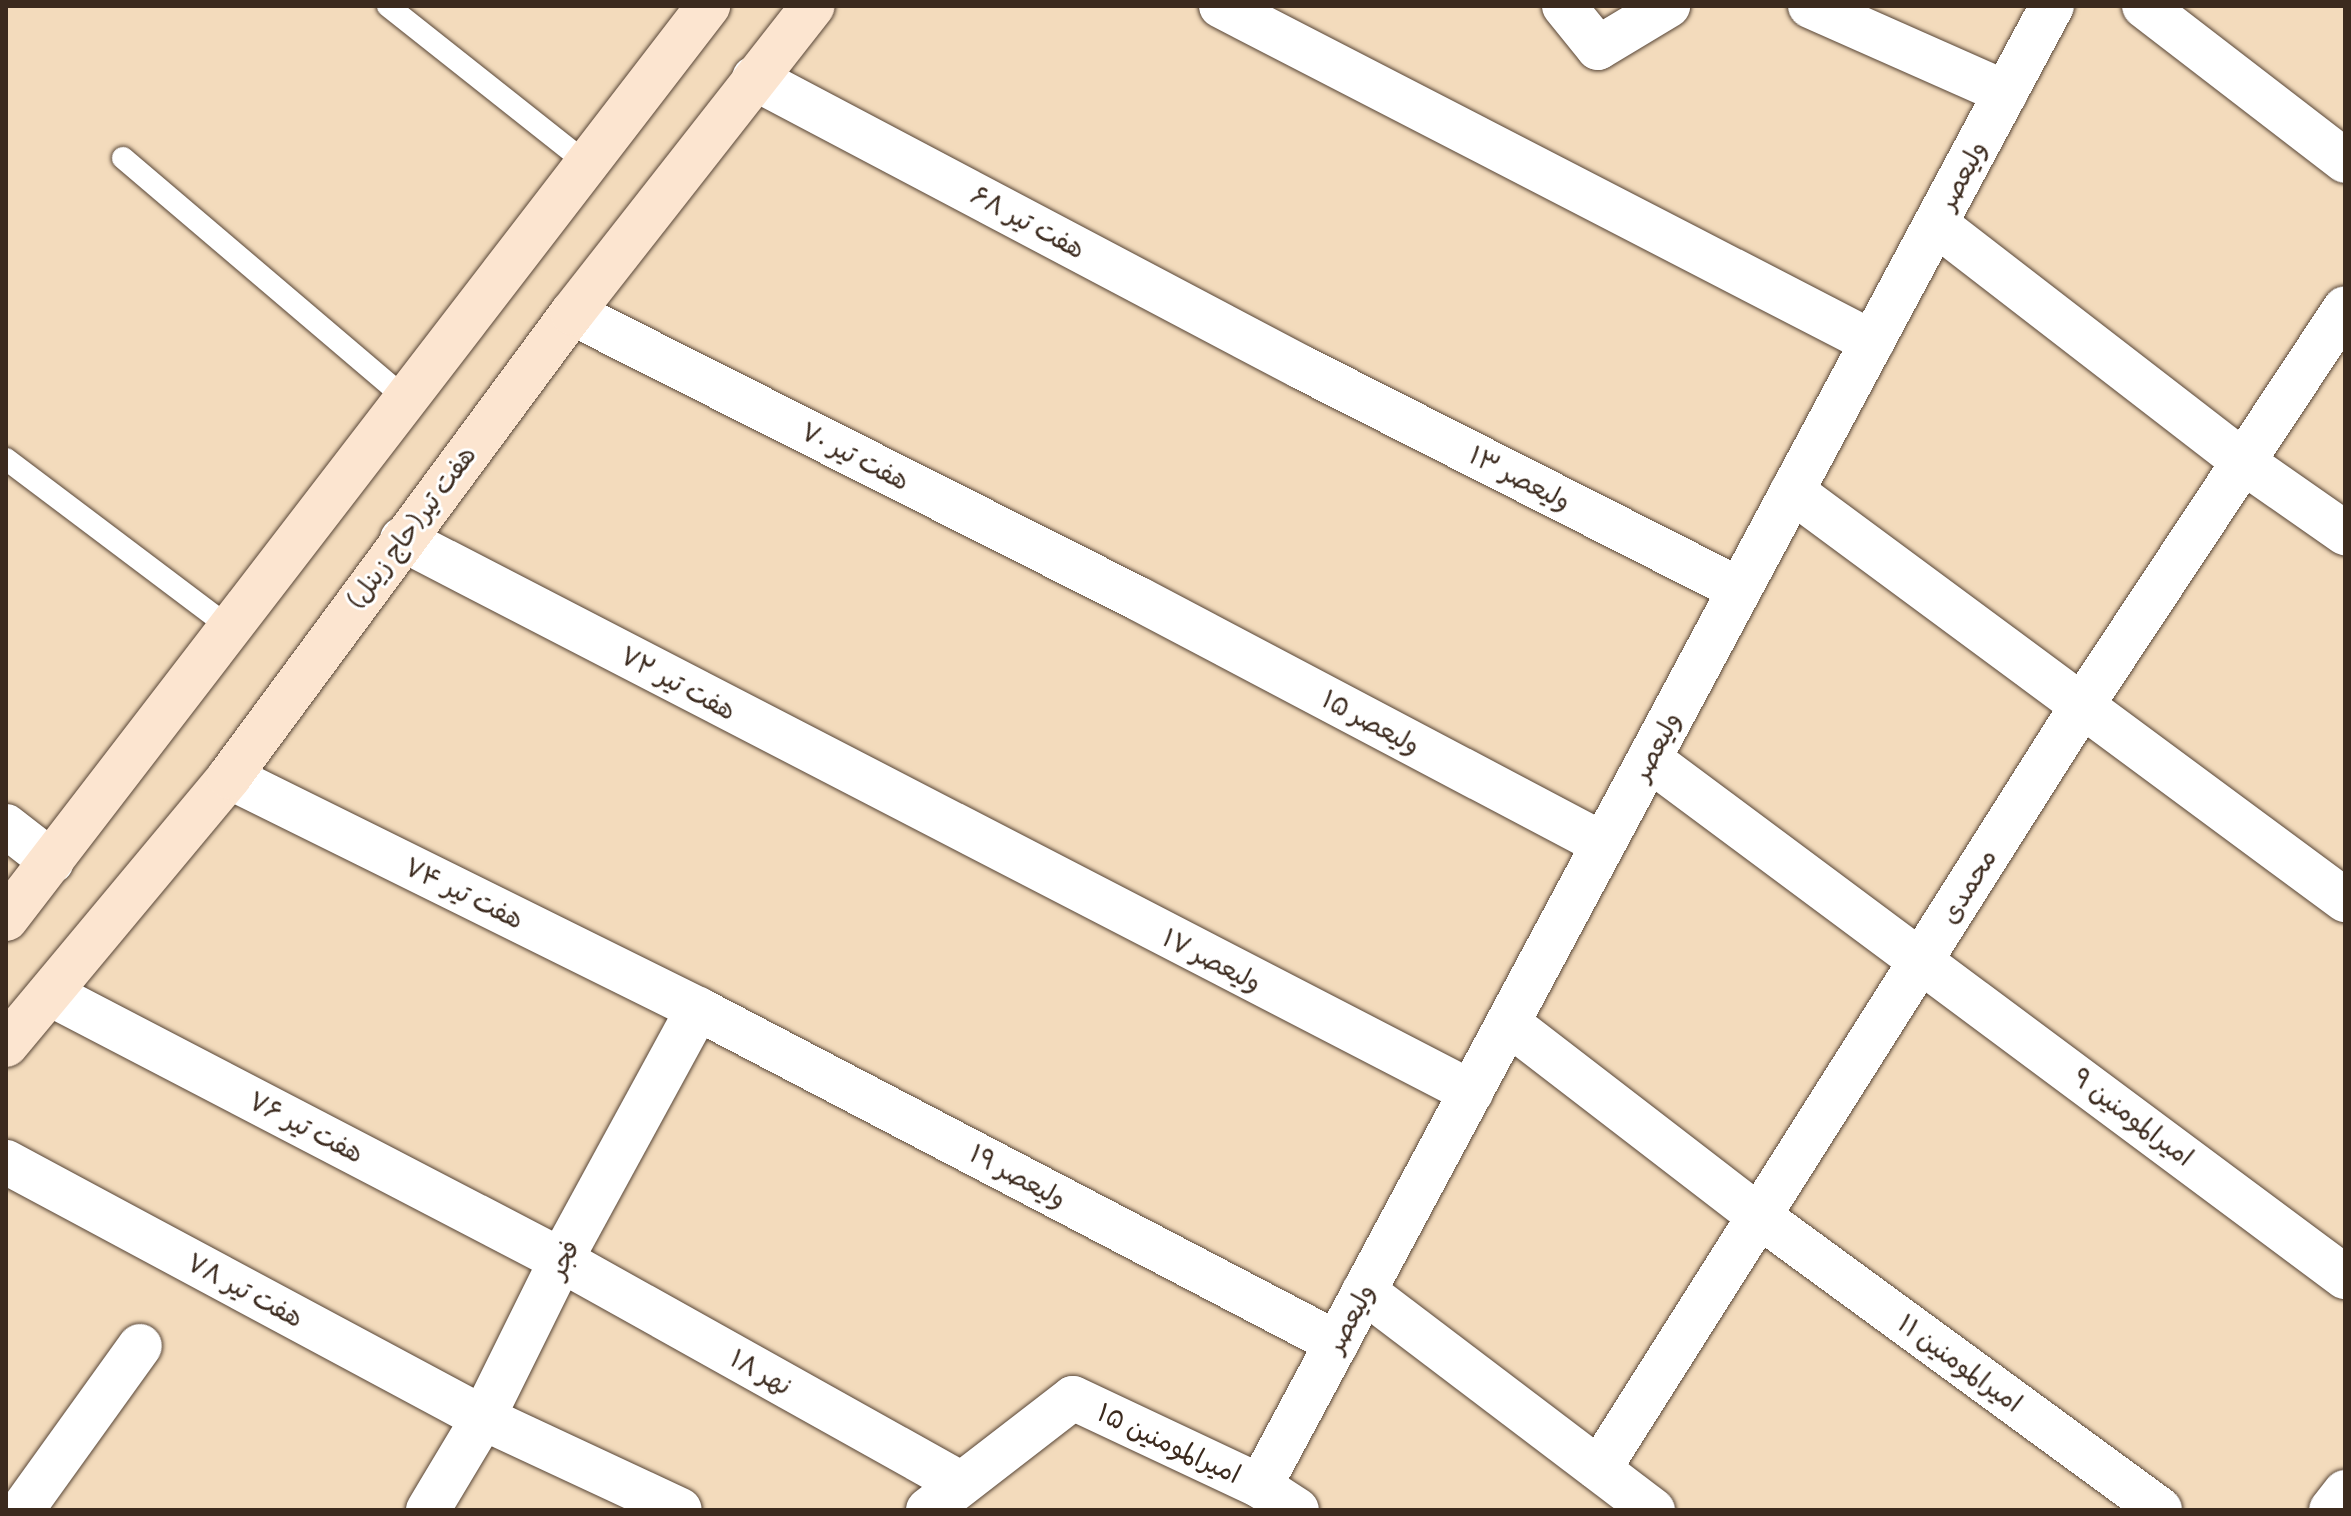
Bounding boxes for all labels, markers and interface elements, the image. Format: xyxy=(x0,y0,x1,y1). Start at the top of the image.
street label: ولیعصر xyxy=(1931,135,1993,215)
street label: هفت تیر ۶۸ xyxy=(966,179,1090,265)
street label: هفت تیر ۷۰ xyxy=(796,415,914,497)
street label: ولیعصر ۱۳ xyxy=(1464,439,1576,517)
street label: هفت تیر(حاج زینل) xyxy=(340,440,482,614)
street label: هفت تیر ۷۲ xyxy=(615,639,741,727)
street label: ولیعصر ۱۵ xyxy=(1317,683,1425,761)
street label: ولیعصر xyxy=(1625,706,1687,786)
street label: محمدی xyxy=(1933,843,2003,929)
street label: هفت تیر ۷۴ xyxy=(399,851,529,935)
street label: ولیعصر ۱۷ xyxy=(1157,922,1267,998)
street label: امیرالمومنین ۹ xyxy=(2066,1061,2200,1173)
street label: هفت تیر ۷۶ xyxy=(243,1085,369,1169)
street label: ولیعصر ۱۹ xyxy=(964,1138,1072,1214)
street label: فجر xyxy=(540,1235,586,1283)
street label: هفت تیر ۷۸ xyxy=(181,1246,309,1334)
street label: ولیعصر xyxy=(1319,1278,1381,1358)
street label: امیرالمومنین ۱۱ xyxy=(1892,1307,2028,1419)
street label: نهر ۱۸ xyxy=(725,1342,797,1402)
street label: امیرالمومنین ۱۵ xyxy=(1092,1396,1246,1490)

